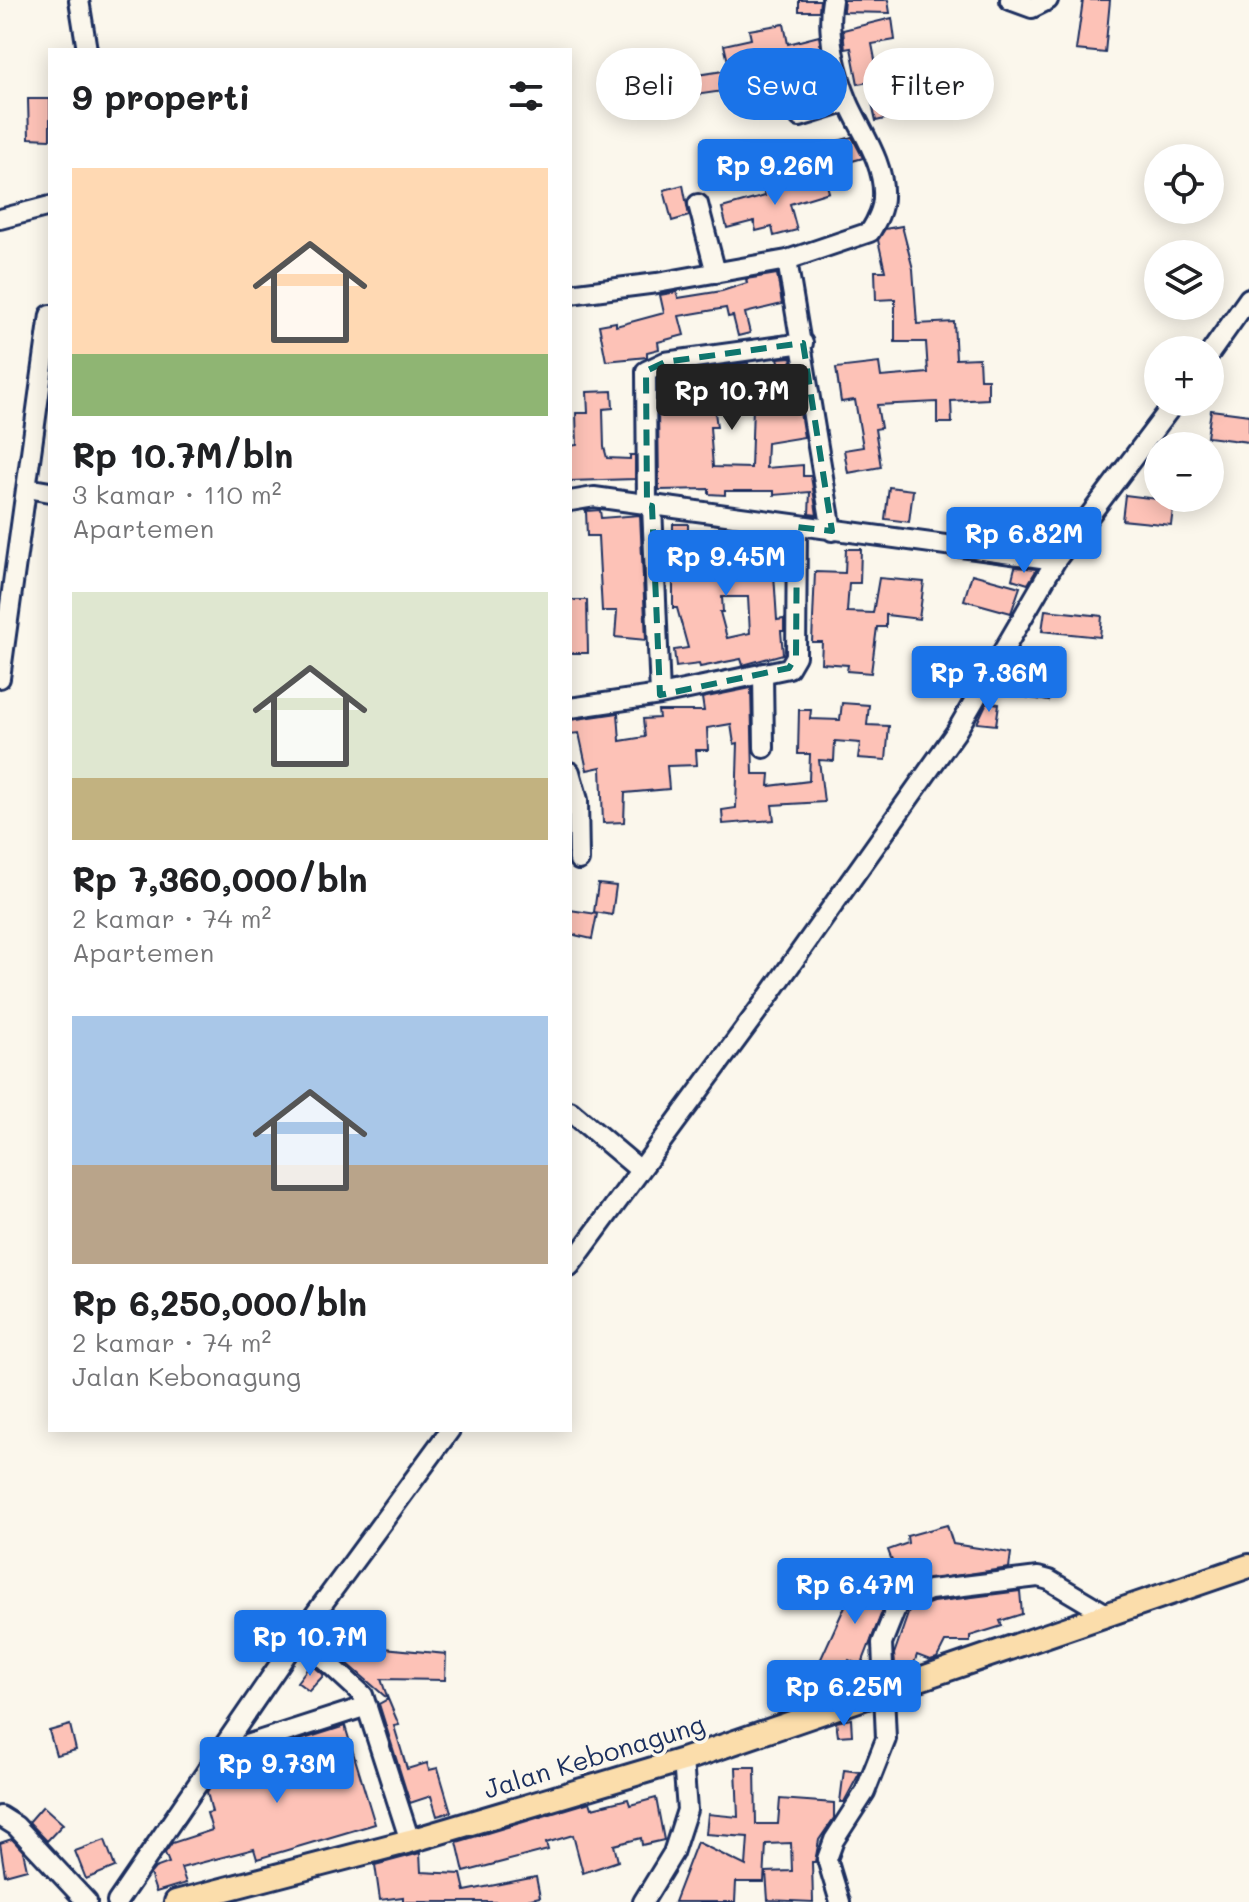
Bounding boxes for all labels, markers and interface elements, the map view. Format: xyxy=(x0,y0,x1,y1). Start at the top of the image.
chip: Beli xyxy=(596,48,702,120)
chip: Sewa xyxy=(718,48,847,120)
chip: Filter xyxy=(863,48,994,120)
text: 9 properti xyxy=(72,74,250,119)
icon: filters xyxy=(504,74,548,118)
pin: Rp 9.26M xyxy=(692,139,858,207)
map controls xyxy=(1144,144,1224,512)
button: locate xyxy=(1144,144,1224,224)
text: Rp 9.26M xyxy=(716,148,834,182)
icon: home xyxy=(238,220,382,364)
button: layers xyxy=(1144,240,1224,320)
button: + xyxy=(1144,336,1224,416)
pin: Rp 10.7M xyxy=(649,364,815,432)
text: Rp 10.7M xyxy=(674,373,790,407)
text: Rp 10.7M/bln xyxy=(72,432,293,477)
button: − xyxy=(1144,432,1224,512)
text: 3 kamar · 110 m² xyxy=(72,477,282,511)
pin: Rp 6.82M xyxy=(941,507,1107,575)
text: Apartemen xyxy=(72,511,214,545)
text: Rp 6.82M xyxy=(964,516,1084,550)
pin: Rp 9.45M xyxy=(643,530,809,598)
text: Rp 9.45M xyxy=(666,539,786,573)
icon: home xyxy=(238,644,382,788)
pin: Rp 7.36M xyxy=(906,646,1072,714)
text: Rp 7.36M xyxy=(930,655,1048,689)
text: Rp 7,360,000/bln xyxy=(72,856,368,901)
text: 2 kamar · 74 m² xyxy=(72,901,271,935)
text: Apartemen xyxy=(72,935,214,969)
icon: home xyxy=(238,1068,382,1212)
text: Rp 6,250,000/bln xyxy=(72,1280,367,1325)
text: 2 kamar · 74 m² xyxy=(72,1325,271,1359)
text: Jalan Kebonagung xyxy=(72,1359,301,1393)
pin: Rp 6.47M xyxy=(772,1558,938,1626)
text: Rp 6.47M xyxy=(795,1567,915,1601)
pin: Rp 10.7M xyxy=(227,1610,393,1678)
text: Rp 10.7M xyxy=(252,1619,368,1653)
pin: Rp 6.25M xyxy=(761,1660,927,1728)
text: Rp 6.25M xyxy=(785,1669,903,1703)
street label: Jalan Kebonagung xyxy=(479,1706,709,1806)
pin: Rp 9.73M xyxy=(194,1737,360,1805)
text: Rp 9.73M xyxy=(218,1746,336,1780)

